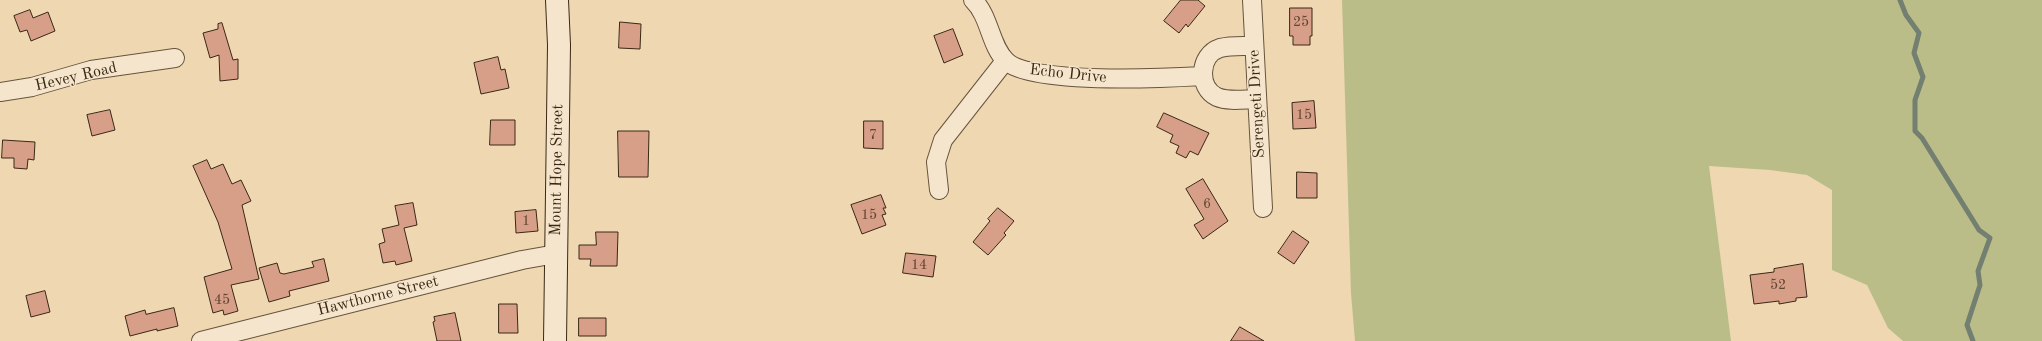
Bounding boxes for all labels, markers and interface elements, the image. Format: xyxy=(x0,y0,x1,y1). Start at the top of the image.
house number: 25 xyxy=(1293,14,1309,30)
street label: Serengeti Drive xyxy=(1245,49,1269,159)
street label: Hevey Road xyxy=(33,58,119,96)
street label: Echo Drive xyxy=(1028,60,1108,88)
street label: Mount Hope Street xyxy=(546,104,568,236)
house number: 15 xyxy=(1296,107,1312,123)
house number: 7 xyxy=(869,127,877,143)
house number: 6 xyxy=(1203,196,1211,212)
house number: 15 xyxy=(861,207,877,223)
house number: 1 xyxy=(522,213,530,229)
house number: 14 xyxy=(911,257,927,273)
street label: Hawthorne Street xyxy=(315,272,441,320)
house number: 52 xyxy=(1770,277,1786,293)
house number: 45 xyxy=(214,292,230,308)

